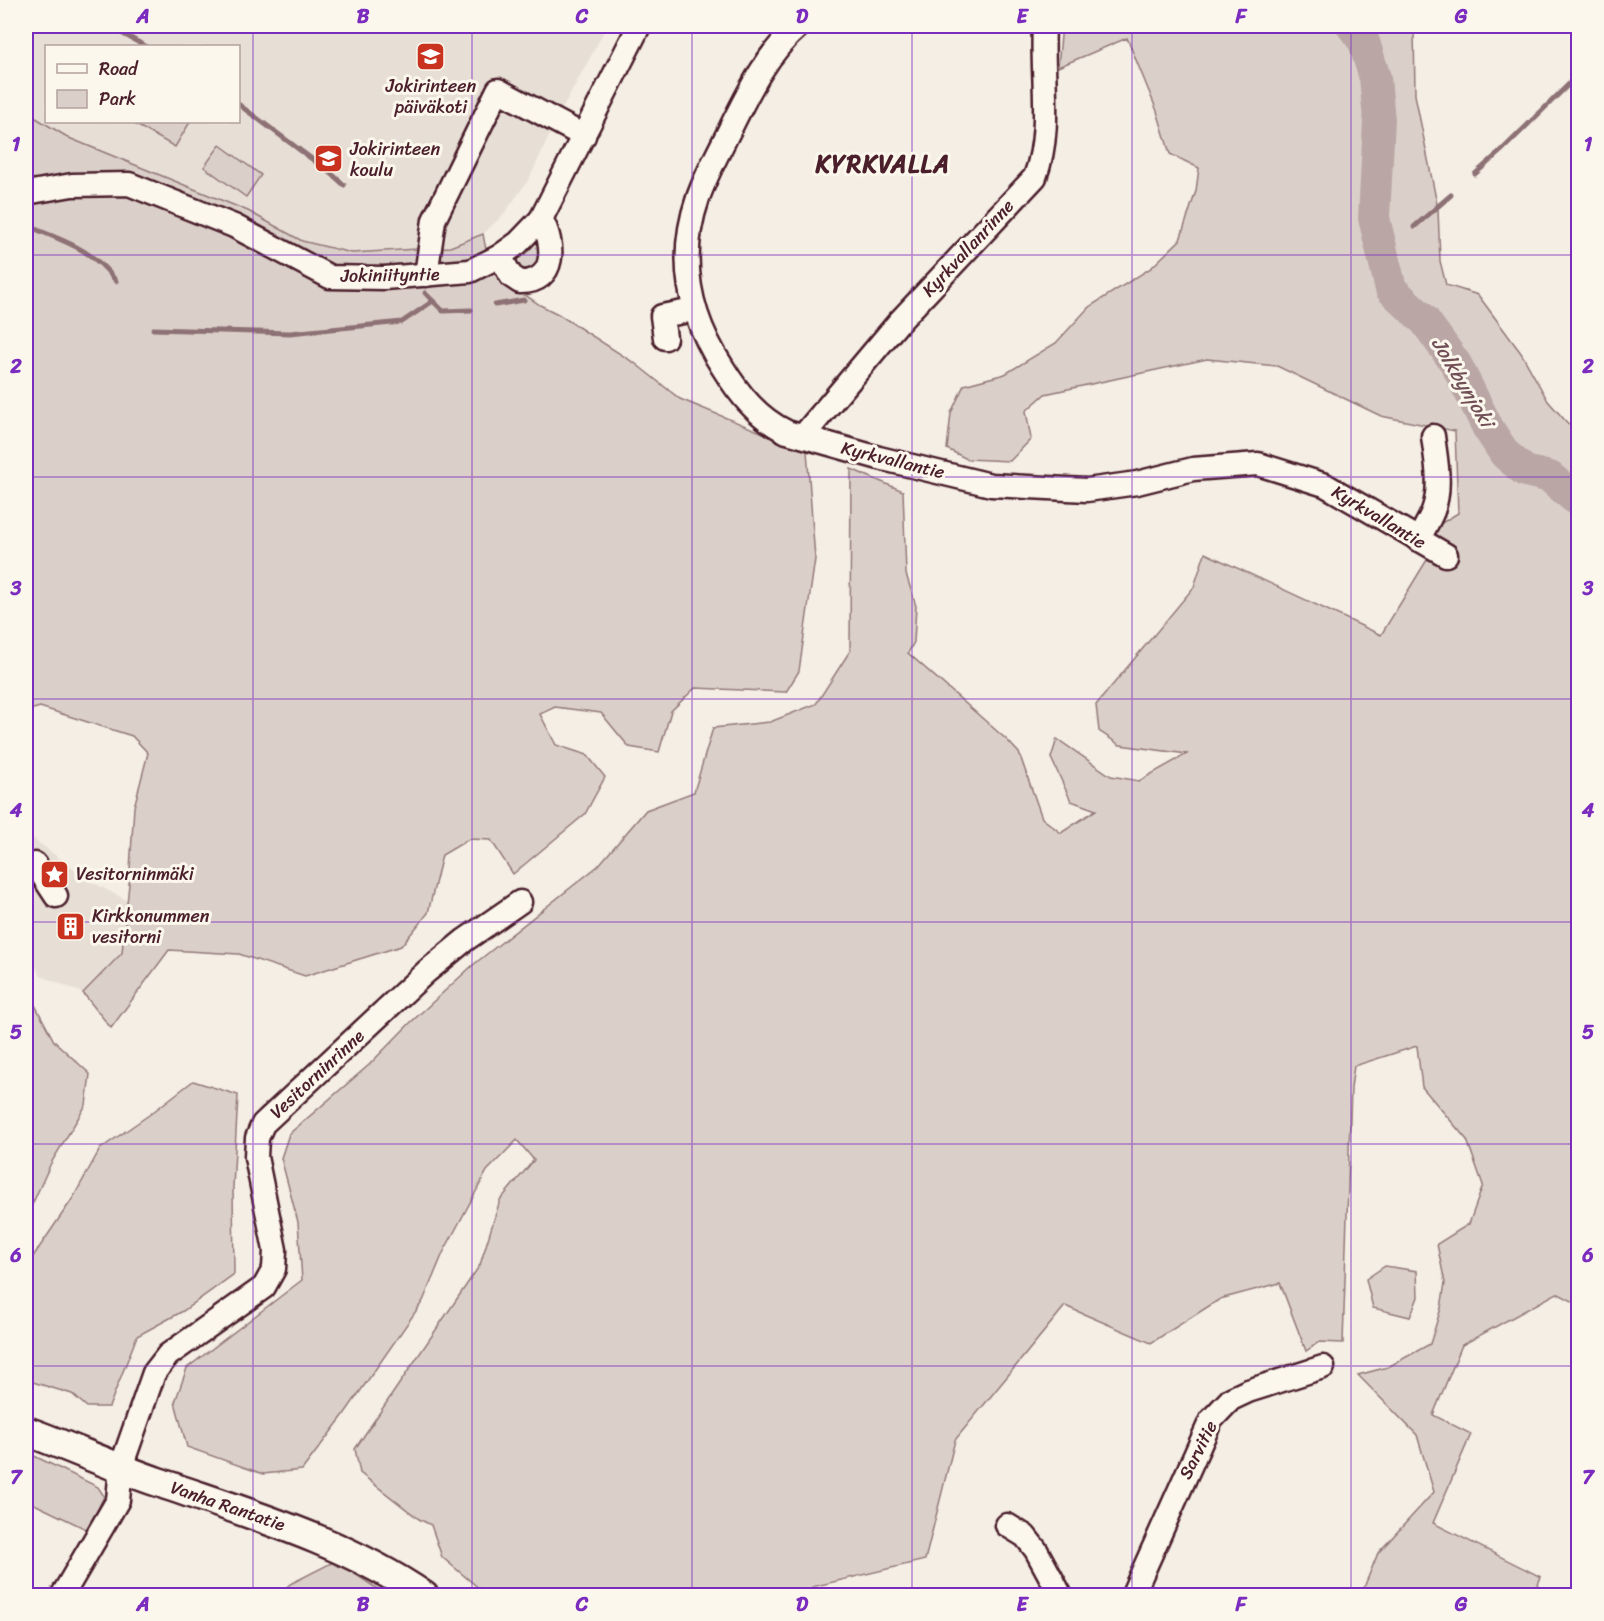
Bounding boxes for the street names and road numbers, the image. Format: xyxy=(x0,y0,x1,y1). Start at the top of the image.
street label: Kyrkvallanrinne xyxy=(914,191,1022,305)
street label: Jokiniityntie xyxy=(339,258,440,292)
street label: Kyrkvallantie xyxy=(838,432,948,488)
street label: Kyrkvallantie xyxy=(1325,476,1433,558)
street label: Vesitorninrinne xyxy=(262,1021,372,1127)
street label: Sarvitie xyxy=(1170,1415,1226,1485)
street label: Vanha Rantatie xyxy=(166,1471,290,1541)

